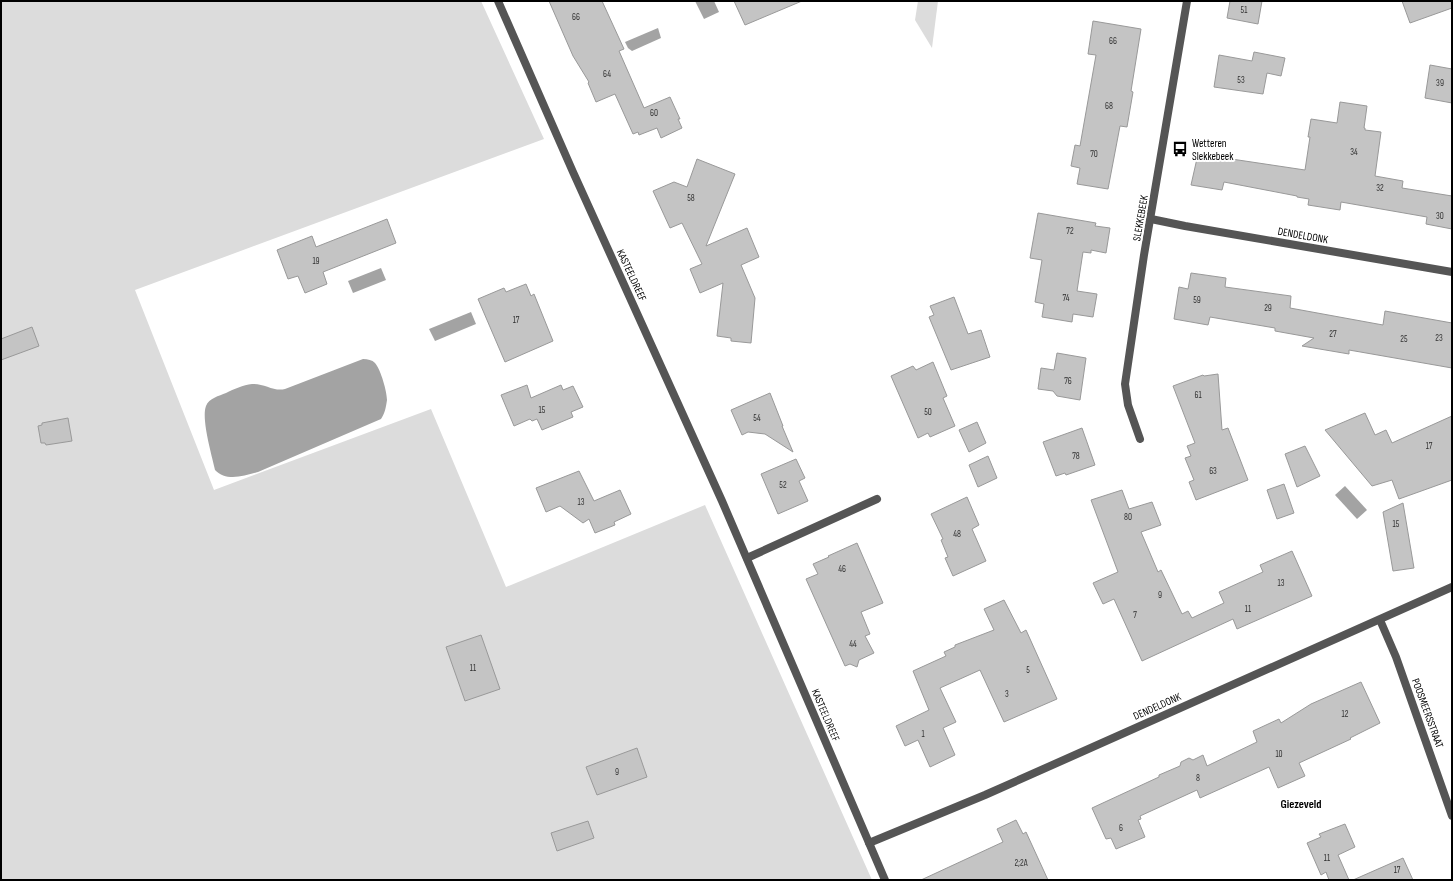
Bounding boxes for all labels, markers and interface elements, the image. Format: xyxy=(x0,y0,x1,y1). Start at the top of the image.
house number: 51 xyxy=(1241,5,1248,16)
house number: 66 xyxy=(572,12,580,23)
house number: 66 xyxy=(1109,36,1117,47)
house number: 64 xyxy=(603,69,611,80)
house number: 53 xyxy=(1237,75,1245,86)
house number: 39 xyxy=(1436,78,1444,89)
house number: 68 xyxy=(1105,101,1113,112)
house number: 60 xyxy=(650,108,658,119)
place label: Wetteren Slekkebeek xyxy=(1192,137,1234,163)
bus stop icon: Wetteren Slekkebeek xyxy=(1171,140,1189,158)
house number: 34 xyxy=(1350,147,1358,158)
house number: 70 xyxy=(1090,149,1098,160)
house number: 32 xyxy=(1376,183,1384,194)
house number: 58 xyxy=(687,193,695,204)
street label: SLEKKEBEEK xyxy=(1130,194,1151,242)
house number: 30 xyxy=(1436,211,1444,222)
street label: DENDELDONK xyxy=(1277,225,1329,246)
house number: 72 xyxy=(1066,226,1074,237)
street label: KASTEELDREEF xyxy=(614,247,649,303)
house number: 19 xyxy=(312,256,320,267)
house number: 74 xyxy=(1063,293,1070,304)
house number: 59 xyxy=(1193,295,1201,306)
house number: 29 xyxy=(1264,303,1272,314)
house number: 17 xyxy=(513,315,520,326)
house number: 27 xyxy=(1329,329,1337,340)
house number: 23 xyxy=(1435,333,1443,344)
house number: 25 xyxy=(1400,334,1408,345)
house number: 76 xyxy=(1064,376,1072,387)
house number: 61 xyxy=(1194,390,1202,401)
house number: 15 xyxy=(539,405,546,416)
house number: 50 xyxy=(924,407,932,418)
house number: 54 xyxy=(753,413,761,424)
house number: 17 xyxy=(1426,441,1433,452)
house number: 78 xyxy=(1072,451,1080,462)
house number: 63 xyxy=(1209,466,1217,477)
house number: 52 xyxy=(779,480,787,491)
house number: 13 xyxy=(578,497,585,508)
house number: 80 xyxy=(1124,512,1132,523)
house number: 15 xyxy=(1393,519,1400,530)
house number: 48 xyxy=(953,529,961,540)
house number: 46 xyxy=(838,564,846,575)
house number: 13 xyxy=(1278,578,1285,589)
house number: 9 xyxy=(1158,590,1162,601)
house number: 11 xyxy=(1245,604,1252,615)
house number: 7 xyxy=(1133,610,1137,621)
house number: 44 xyxy=(849,639,857,650)
house number: 11 xyxy=(470,663,477,674)
house number: 5 xyxy=(1026,665,1030,676)
street label: POOSMEERSSTRAAT xyxy=(1409,677,1446,750)
street label: KASTEELDREEF xyxy=(809,687,842,743)
house number: 3 xyxy=(1005,689,1009,700)
street label: DENDELDONK xyxy=(1131,690,1183,723)
house number: 12 xyxy=(1342,709,1349,720)
house number: 1 xyxy=(921,729,925,740)
house number: 10 xyxy=(1275,749,1283,760)
house number: 9 xyxy=(615,767,619,778)
house number: 8 xyxy=(1196,773,1200,784)
district label: Giezeveld xyxy=(1280,797,1322,812)
house number: 6 xyxy=(1119,823,1123,834)
house number: 11 xyxy=(1324,853,1331,864)
house number: 2;2A xyxy=(1014,858,1028,869)
house number: 17 xyxy=(1394,865,1401,876)

